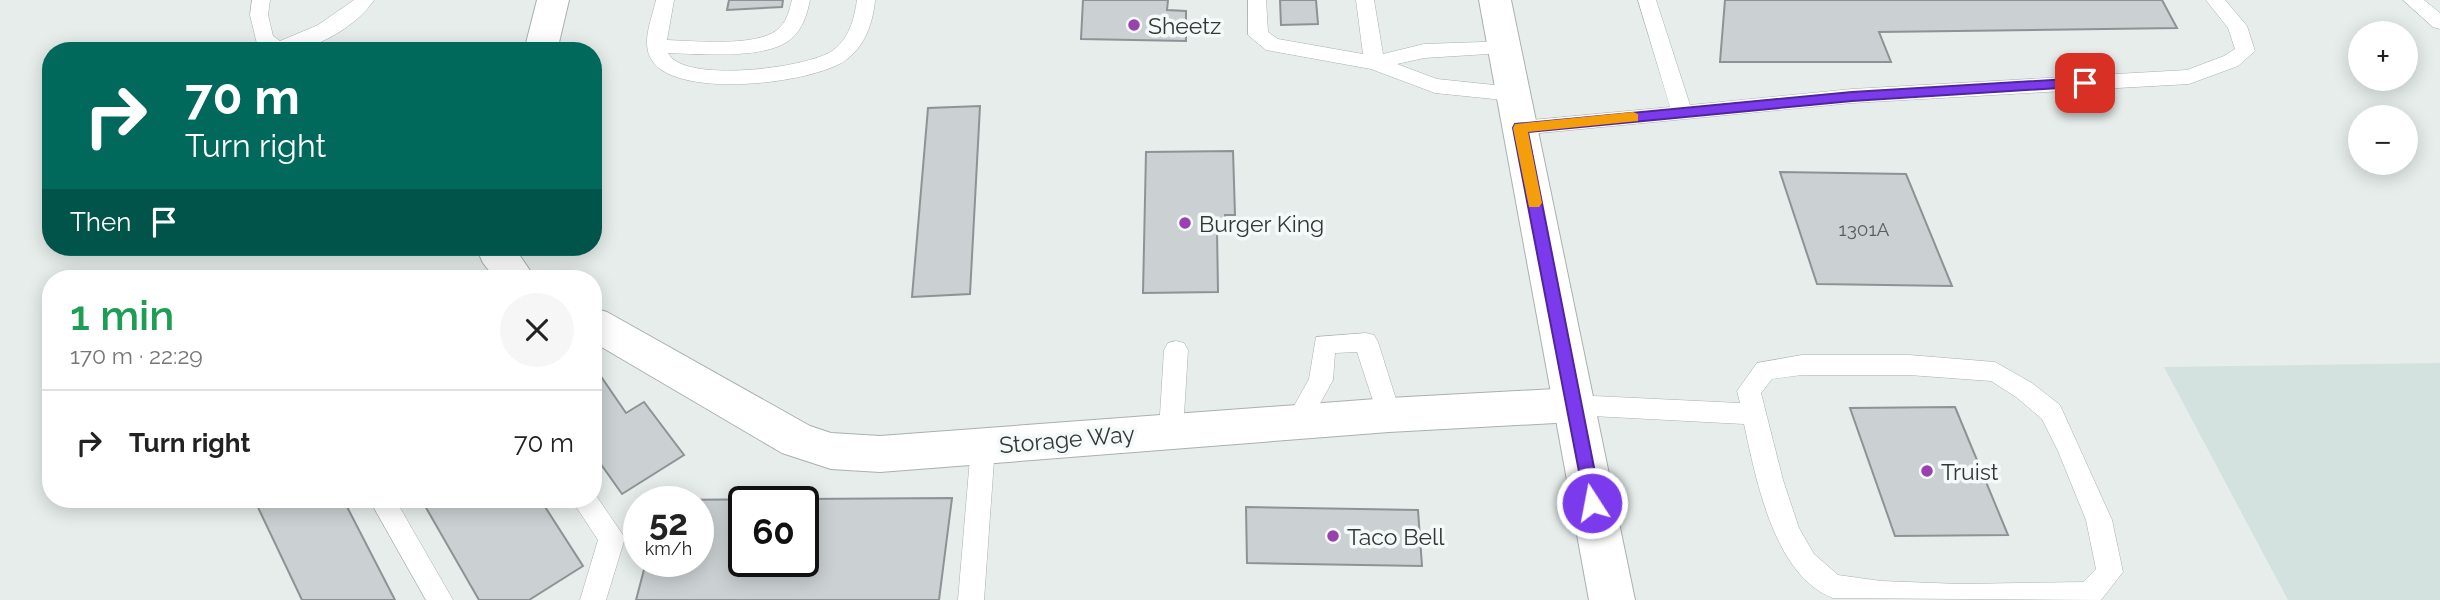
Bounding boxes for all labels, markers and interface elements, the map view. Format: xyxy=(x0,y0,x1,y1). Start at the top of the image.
place label: Sheetz xyxy=(1148,12,1221,39)
marker: Sheetz xyxy=(1126,17,1142,33)
map controls xyxy=(2348,21,2418,175)
button: + xyxy=(2348,21,2418,91)
pin xyxy=(2055,53,2115,113)
icon: arrive xyxy=(2066,64,2104,102)
text: 70 m xyxy=(185,68,300,125)
icon: right xyxy=(70,70,161,161)
button: − xyxy=(2348,105,2418,175)
text: Turn right xyxy=(185,127,326,164)
icon: arrive xyxy=(145,203,183,241)
text: Then xyxy=(70,207,131,237)
place label: Burger King xyxy=(1199,210,1324,237)
marker: Burger King xyxy=(1177,215,1193,231)
house number: 1301A xyxy=(1839,218,1890,240)
text: 1 min xyxy=(70,291,174,340)
button: close xyxy=(500,293,574,367)
text: 170 m · 22:29 xyxy=(70,342,203,369)
street label: Storage Way xyxy=(998,420,1136,458)
icon: right xyxy=(70,424,108,462)
text: Turn right xyxy=(129,428,250,458)
text: 70 m xyxy=(514,428,574,458)
place label: Truist xyxy=(1941,458,1999,485)
marker: Truist xyxy=(1919,463,1935,479)
position arrow xyxy=(1555,466,1629,540)
speed limit sign: 60 xyxy=(728,486,819,577)
text: 52 xyxy=(649,502,688,543)
place label: Taco Bell xyxy=(1347,523,1445,550)
marker: Taco Bell xyxy=(1325,528,1341,544)
text: km/h xyxy=(645,538,692,559)

